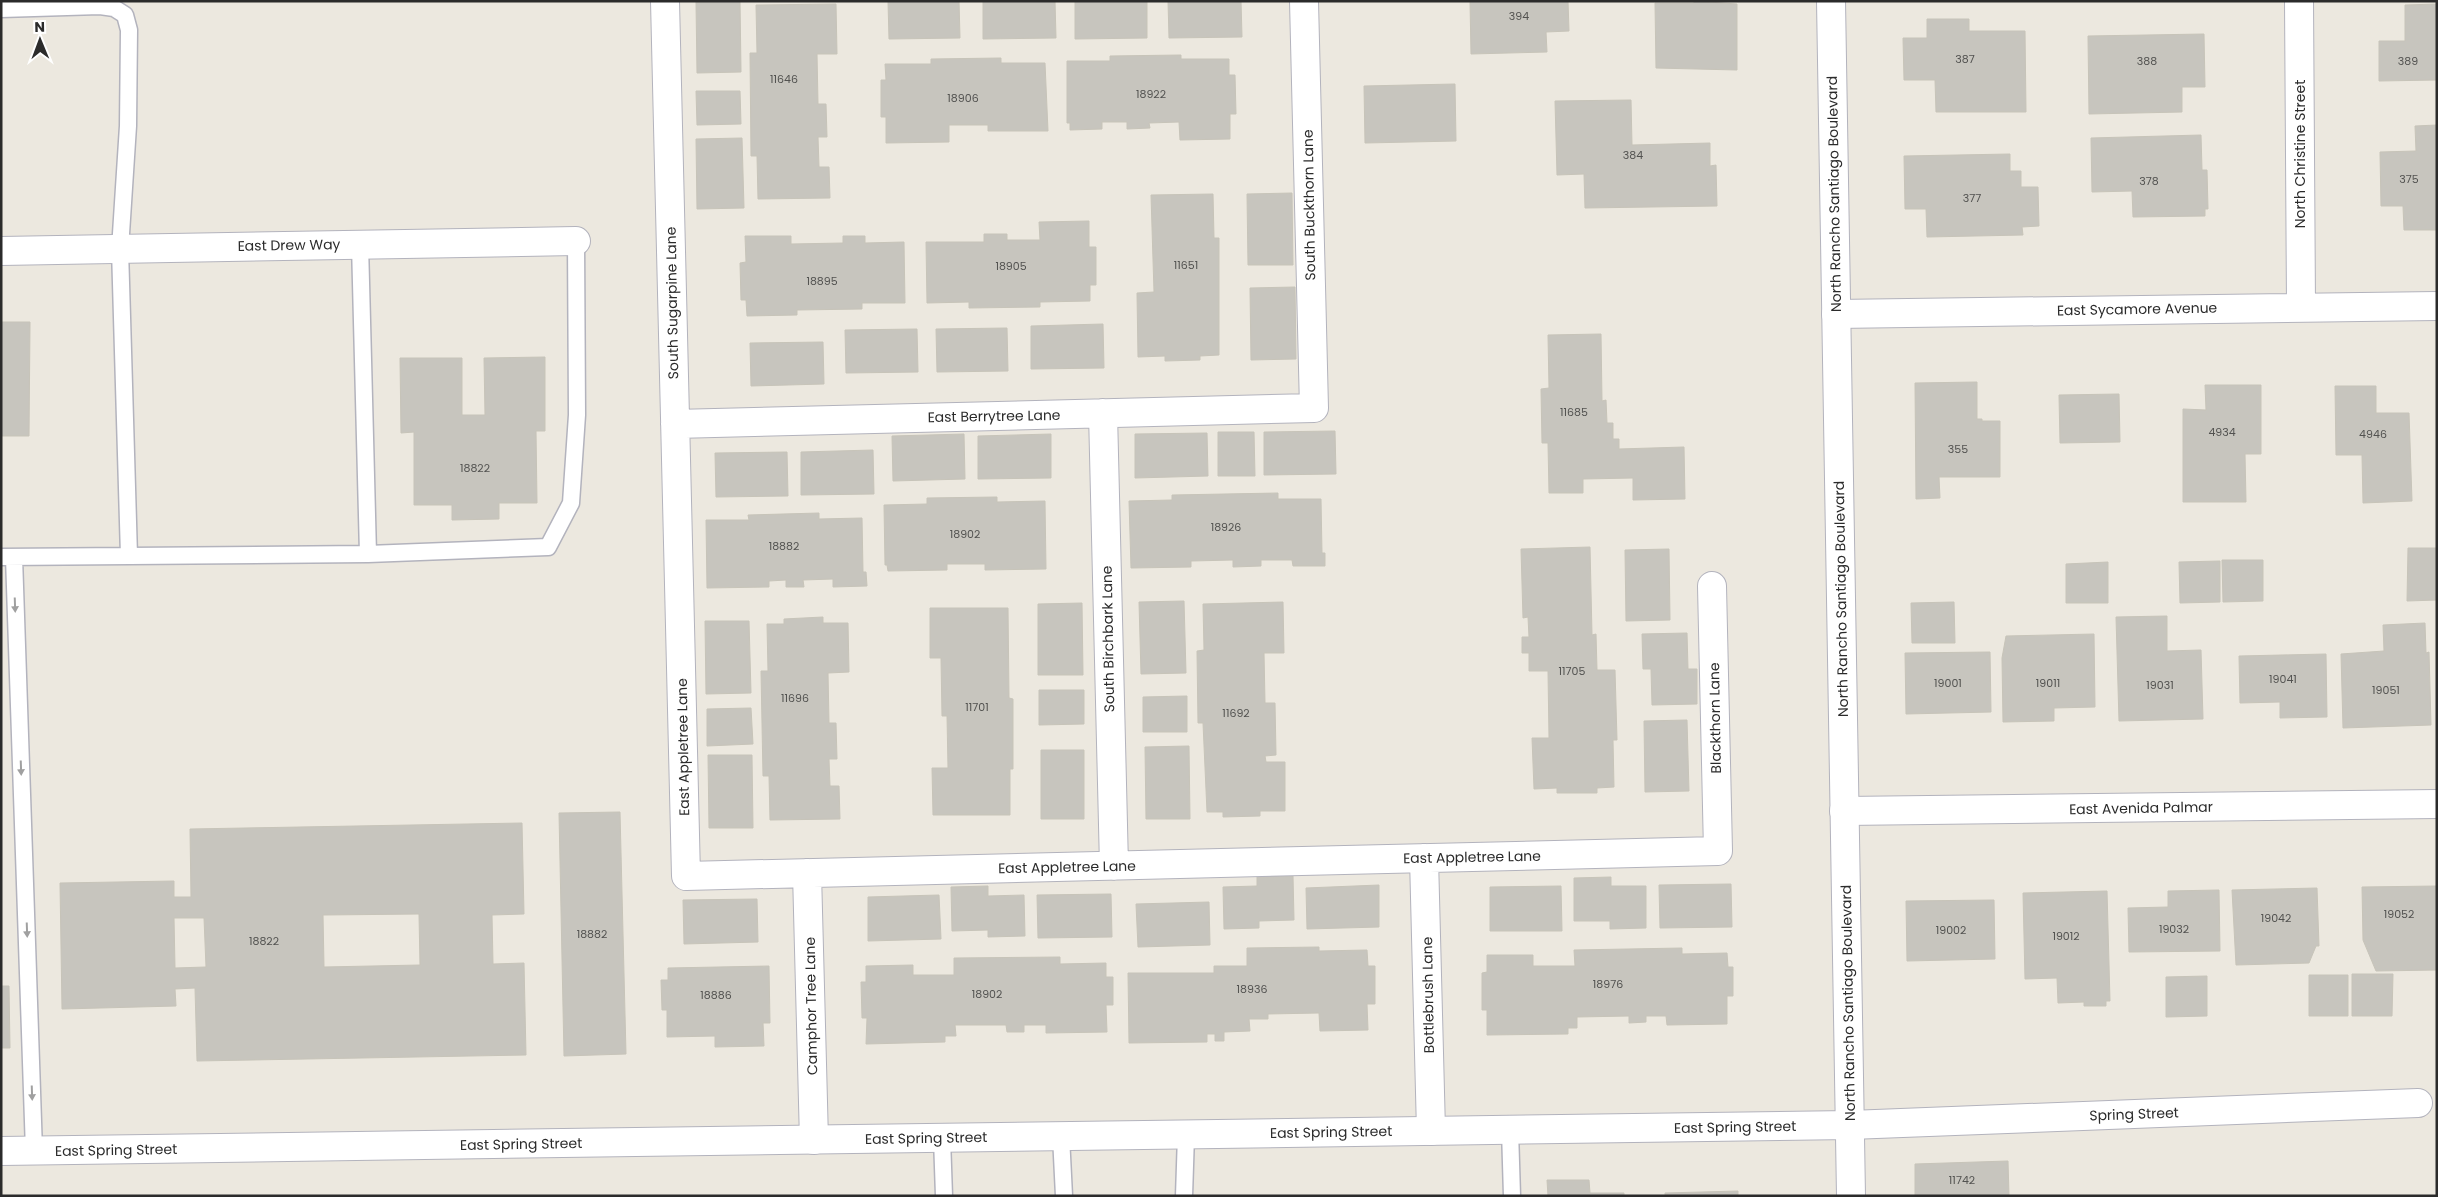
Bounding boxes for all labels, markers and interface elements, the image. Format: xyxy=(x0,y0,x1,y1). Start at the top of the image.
house number: 394 xyxy=(1509,8,1529,24)
north arrow xyxy=(15,15,65,65)
text: N xyxy=(34,17,45,37)
house number: 387 xyxy=(1955,51,1975,67)
house number: 388 xyxy=(2137,53,2157,69)
house number: 389 xyxy=(2398,53,2418,69)
house number: 11646 xyxy=(770,71,798,87)
street label: North Rancho Santiago Boulevard xyxy=(1822,76,1846,312)
street label: North Christine Street xyxy=(2290,80,2310,228)
house number: 18922 xyxy=(1136,86,1166,102)
house number: 18906 xyxy=(947,90,979,106)
street label: South Buckthorn Lane xyxy=(1298,129,1320,281)
house number: 384 xyxy=(1623,147,1643,163)
house number: 375 xyxy=(2399,171,2419,187)
house number: 378 xyxy=(2139,173,2159,189)
house number: 377 xyxy=(1963,190,1981,206)
street label: South Sugarpine Lane xyxy=(661,226,683,380)
street label: East Drew Way xyxy=(237,234,341,256)
house number: 11651 xyxy=(1174,257,1198,273)
house number: 18905 xyxy=(995,258,1027,274)
house number: 18895 xyxy=(806,273,838,289)
street label: East Sycamore Avenue xyxy=(2057,298,2218,320)
house number: 11685 xyxy=(1560,404,1588,420)
street label: East Berrytree Lane xyxy=(927,405,1061,427)
house number: 4934 xyxy=(2208,424,2236,440)
house number: 4946 xyxy=(2359,426,2387,442)
house number: 355 xyxy=(1948,441,1968,457)
house number: 18822 xyxy=(460,460,490,476)
street label: North Rancho Santiago Boulevard xyxy=(1829,481,1853,717)
house number: 18926 xyxy=(1211,519,1241,535)
house number: 18902 xyxy=(950,526,980,542)
house number: 18882 xyxy=(769,538,799,554)
street label: South Birchbark Lane xyxy=(1097,565,1119,713)
one-way arrow xyxy=(12,598,20,614)
street label: Blackthorn Lane xyxy=(1704,662,1726,774)
house number: 11705 xyxy=(1559,663,1586,679)
house number: 19041 xyxy=(2269,671,2297,687)
house number: 19001 xyxy=(1934,675,1962,691)
house number: 19011 xyxy=(2036,675,2060,691)
house number: 19031 xyxy=(2146,677,2174,693)
street label: East Appletree Lane xyxy=(672,678,694,816)
house number: 19051 xyxy=(2372,682,2400,698)
house number: 11696 xyxy=(781,690,809,706)
house number: 11701 xyxy=(965,699,989,715)
house number: 11692 xyxy=(1222,705,1250,721)
one-way arrow xyxy=(17,760,25,776)
street label: East Avenida Palmar xyxy=(2069,797,2213,819)
street label: East Appletree Lane xyxy=(1403,846,1541,868)
street label: East Appletree Lane xyxy=(998,856,1136,878)
street label: North Rancho Santiago Boulevard xyxy=(1836,885,1860,1121)
house number: 19052 xyxy=(2384,906,2414,922)
house number: 19042 xyxy=(2261,910,2291,926)
house number: 19032 xyxy=(2159,921,2189,937)
one-way arrow xyxy=(23,922,31,938)
house number: 19002 xyxy=(1936,922,1966,938)
house number: 18882 xyxy=(577,926,607,942)
house number: 19012 xyxy=(2052,928,2080,944)
house number: 18822 xyxy=(249,933,279,949)
street label: Camphor Tree Lane xyxy=(800,936,822,1075)
street label: Bottlebrush Lane xyxy=(1417,936,1439,1054)
house number: 18976 xyxy=(1593,976,1623,992)
house number: 18936 xyxy=(1237,981,1267,997)
house number: 18902 xyxy=(972,986,1002,1002)
house number: 18886 xyxy=(700,987,732,1003)
one-way arrow xyxy=(29,1085,37,1101)
street label: Spring Street xyxy=(2089,1102,2179,1126)
street label: East Spring Street xyxy=(1674,1116,1796,1138)
street label: East Spring Street xyxy=(1270,1121,1392,1143)
street label: East Spring Street xyxy=(865,1127,987,1149)
street label: East Spring Street xyxy=(460,1133,582,1155)
street label: East Spring Street xyxy=(55,1139,177,1161)
house number: 11742 xyxy=(1949,1172,1975,1188)

